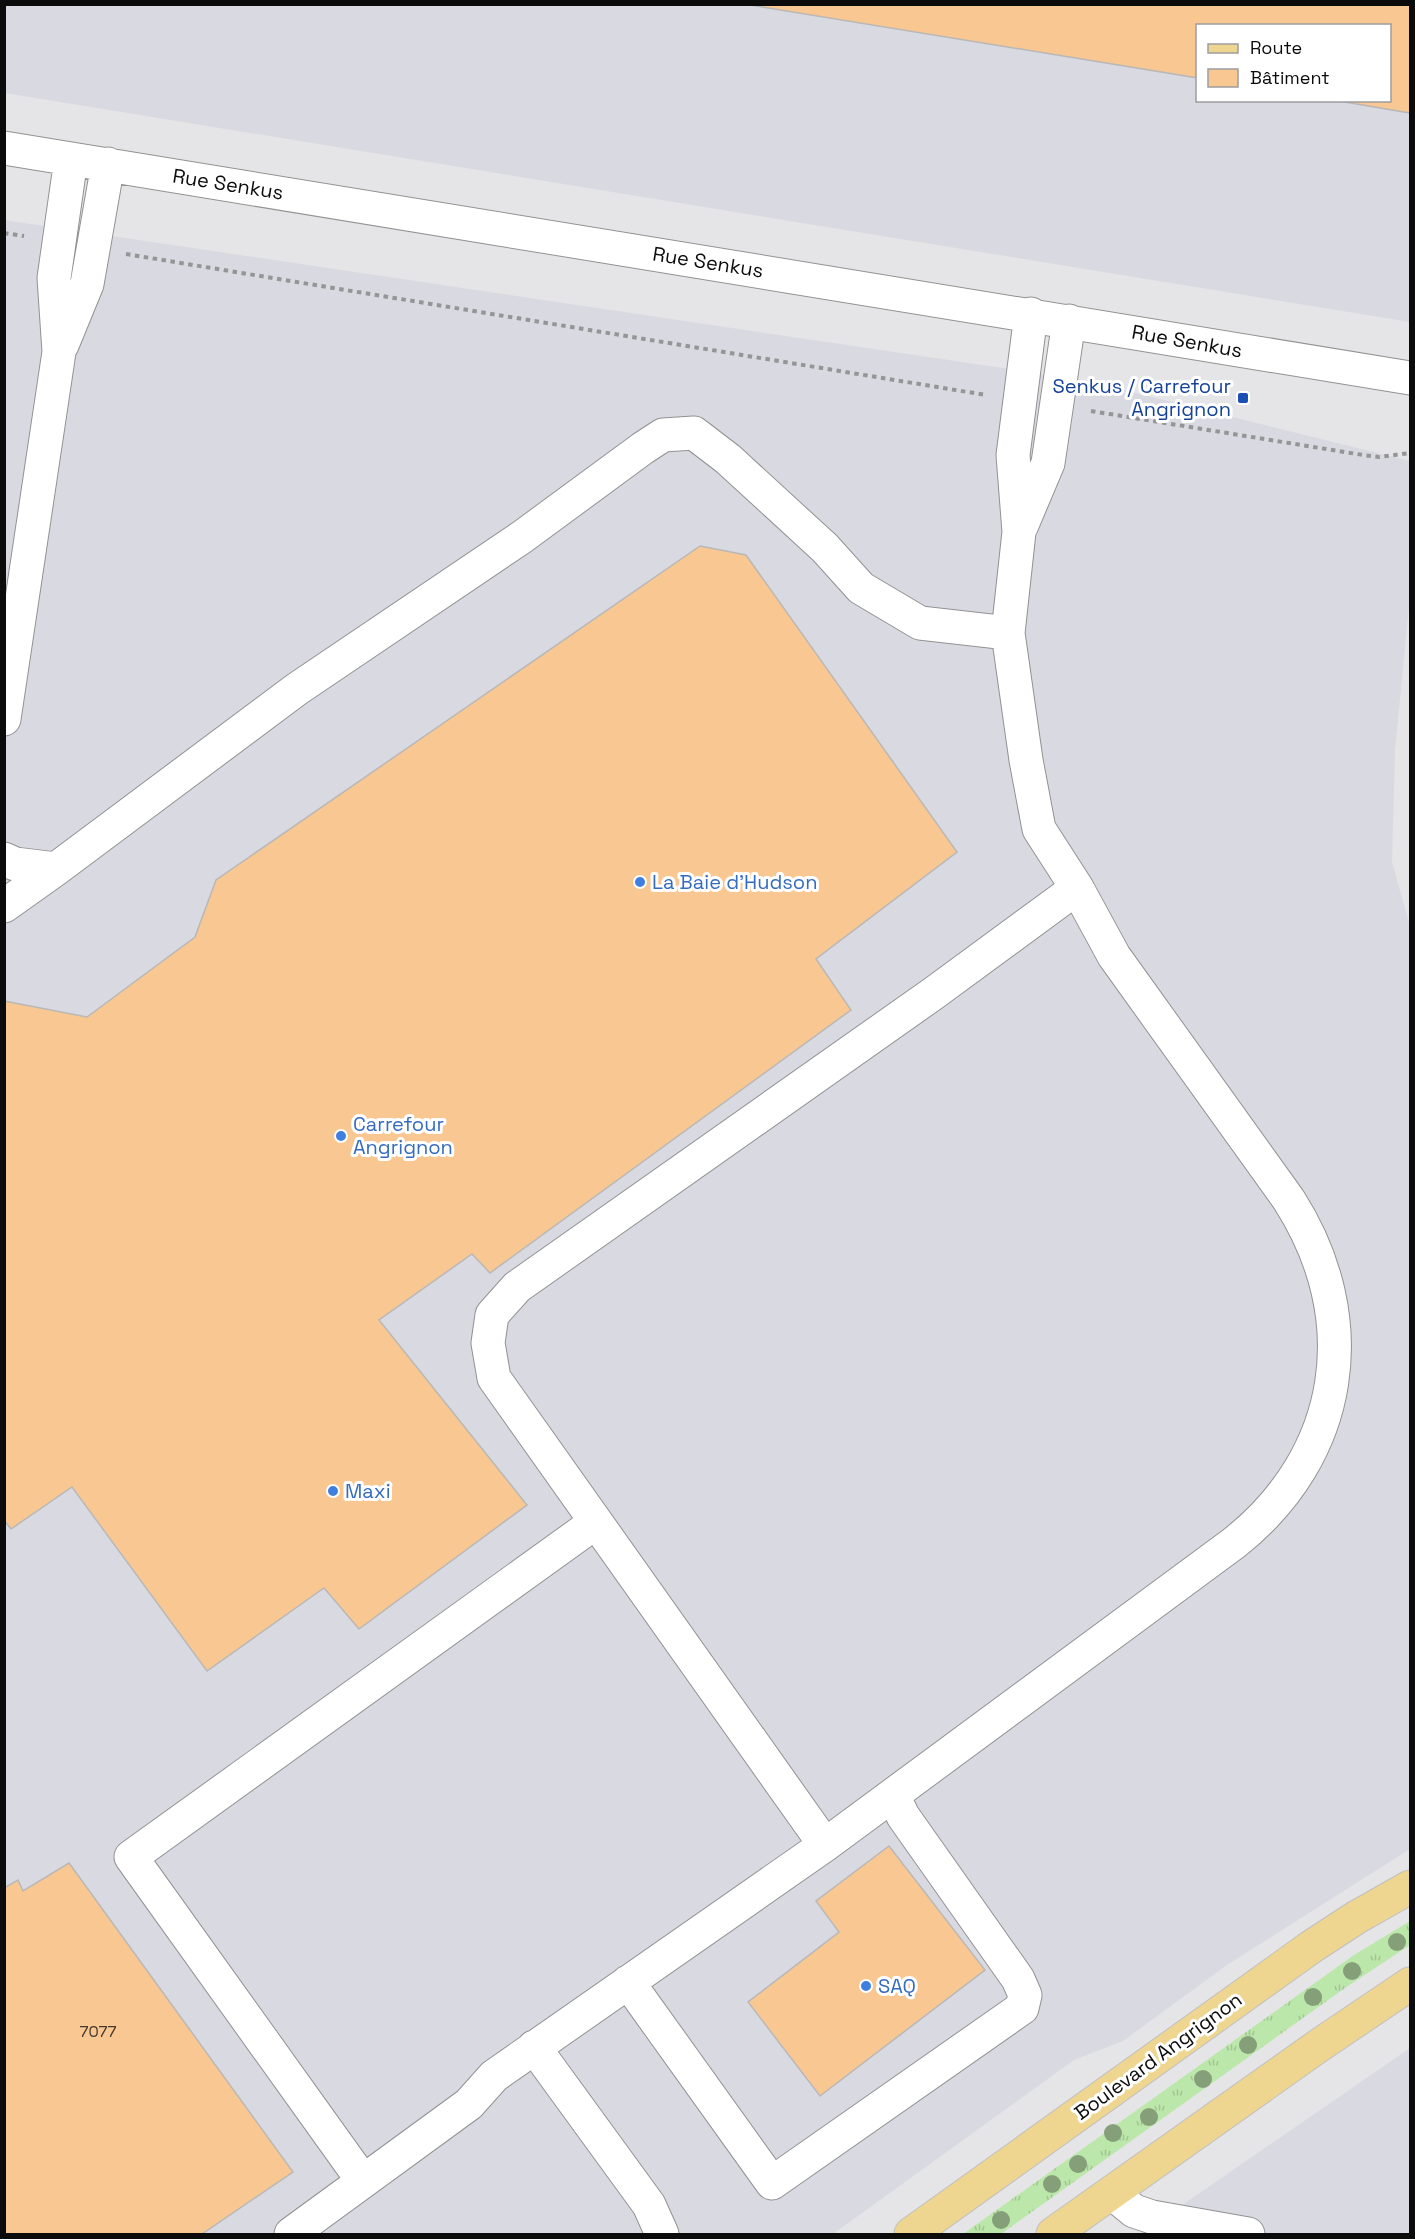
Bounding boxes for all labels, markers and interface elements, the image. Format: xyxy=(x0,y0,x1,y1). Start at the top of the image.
legend xyxy=(1196,24,1391,102)
text: Route xyxy=(1250,36,1302,59)
text: Bâtiment xyxy=(1250,66,1330,89)
street label: Rue Senkus xyxy=(171,162,285,206)
street label: Rue Senkus xyxy=(651,240,765,284)
street label: Rue Senkus xyxy=(1130,318,1244,364)
place label: Senkus / Carrefour Angrignon xyxy=(1052,373,1231,422)
marker: Senkus / Carrefour Angrignon xyxy=(1236,391,1250,405)
place label: La Baie d'Hudson xyxy=(652,869,817,895)
marker: La Baie d'Hudson xyxy=(633,875,647,889)
place label: Carrefour Angrignon xyxy=(353,1111,453,1160)
marker: Carrefour Angrignon xyxy=(334,1129,348,1143)
place label: Maxi xyxy=(345,1478,391,1504)
marker: Maxi xyxy=(326,1484,340,1498)
place label: SAQ xyxy=(878,1973,916,1999)
marker: SAQ xyxy=(859,1979,873,1993)
street label: Boulevard Angrignon xyxy=(1069,1986,1247,2126)
house number: 7077 xyxy=(80,2021,116,2042)

